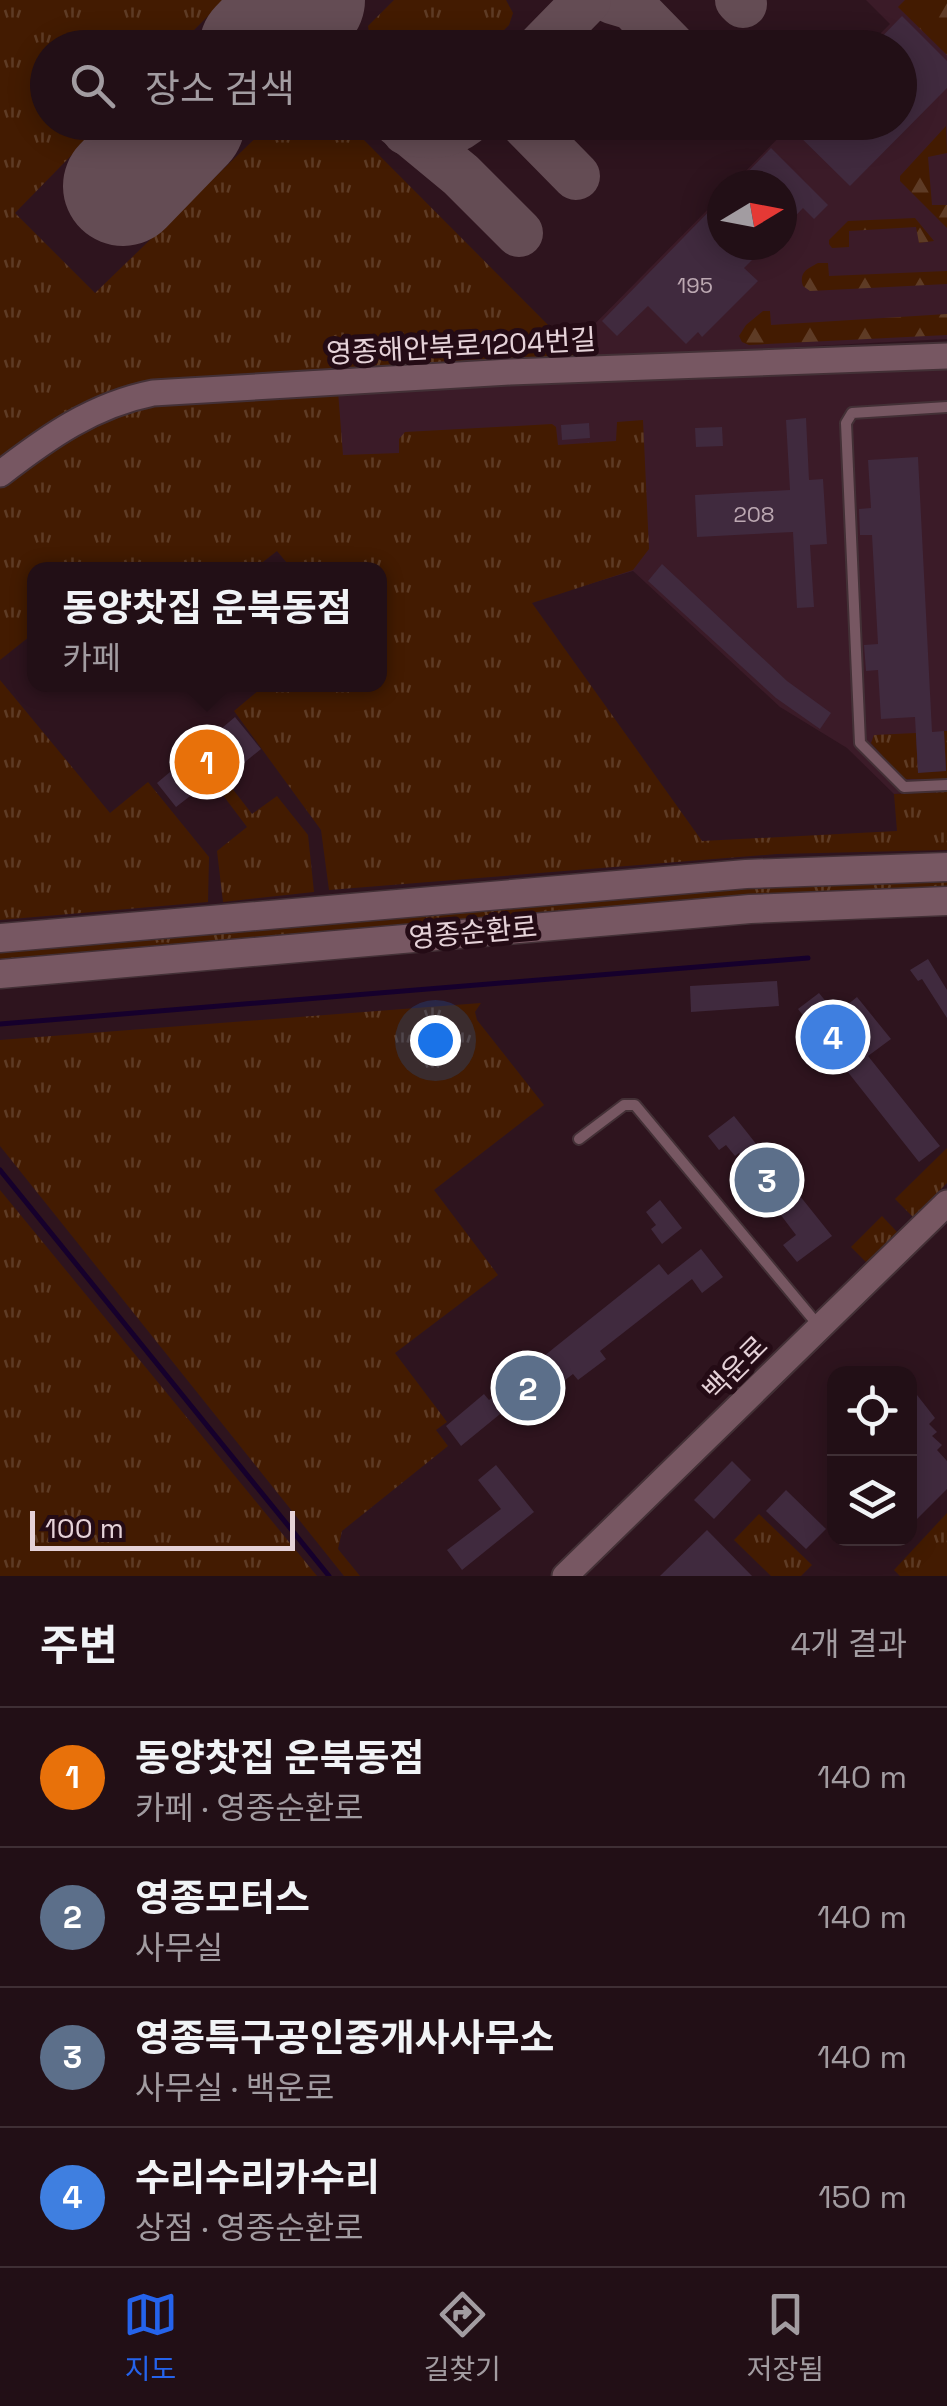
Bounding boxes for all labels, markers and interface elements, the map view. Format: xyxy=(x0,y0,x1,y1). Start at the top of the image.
search box xyxy=(30,30,917,140)
icon: search xyxy=(65,58,120,113)
text: 장소 검색 xyxy=(145,65,295,113)
north arrow xyxy=(707,170,797,260)
house number: 195 xyxy=(677,271,713,299)
street label: 영종해안북로1204번길 xyxy=(325,321,597,371)
house number: 208 xyxy=(733,500,775,528)
popup xyxy=(27,562,387,692)
text: 동양찻집 운북동점 xyxy=(62,584,352,632)
text: 카페 xyxy=(62,638,121,678)
pin: 1 xyxy=(174,724,240,800)
street label: 영종순환로 xyxy=(407,908,539,956)
pin: 4 xyxy=(800,1000,866,1074)
your location xyxy=(410,1015,461,1066)
pin: 3 xyxy=(734,1142,800,1218)
street label: 백운로 xyxy=(695,1328,775,1408)
pin: 2 xyxy=(496,1350,560,1426)
map controls xyxy=(827,1366,917,1546)
button: locate xyxy=(827,1366,917,1456)
button: layers xyxy=(827,1456,917,1546)
scale bar xyxy=(30,1506,295,1550)
text: 100 m xyxy=(45,1510,124,1546)
text: 주변 xyxy=(40,1619,117,1672)
text: 4개 결과 xyxy=(790,1624,907,1664)
text: 동양찻집 운북동점 xyxy=(135,1734,424,1782)
text: 1 xyxy=(65,1757,80,1797)
text: 140 m xyxy=(817,1757,907,1797)
text: 카페 · 영종순환로 xyxy=(135,1788,364,1828)
text: 영종모터스 xyxy=(135,1874,310,1922)
text: 2 xyxy=(63,1897,82,1937)
text: 140 m xyxy=(817,1897,907,1937)
text: 사무실 xyxy=(135,1928,223,1968)
text: 영종특구공인중개사사무소 xyxy=(135,2014,555,2062)
text: 3 xyxy=(63,2037,82,2077)
text: 140 m xyxy=(817,2037,907,2077)
text: 사무실 · 백운로 xyxy=(135,2068,334,2108)
text: 수리수리카수리 xyxy=(135,2154,380,2202)
text: 4 xyxy=(62,2177,83,2217)
text: 150 m xyxy=(818,2177,907,2217)
text: 상점 · 영종순환로 xyxy=(135,2208,364,2248)
tab: 지도 xyxy=(123,2287,178,2387)
tab: 길찾기 xyxy=(424,2287,501,2387)
tab: 저장됨 xyxy=(747,2287,824,2387)

